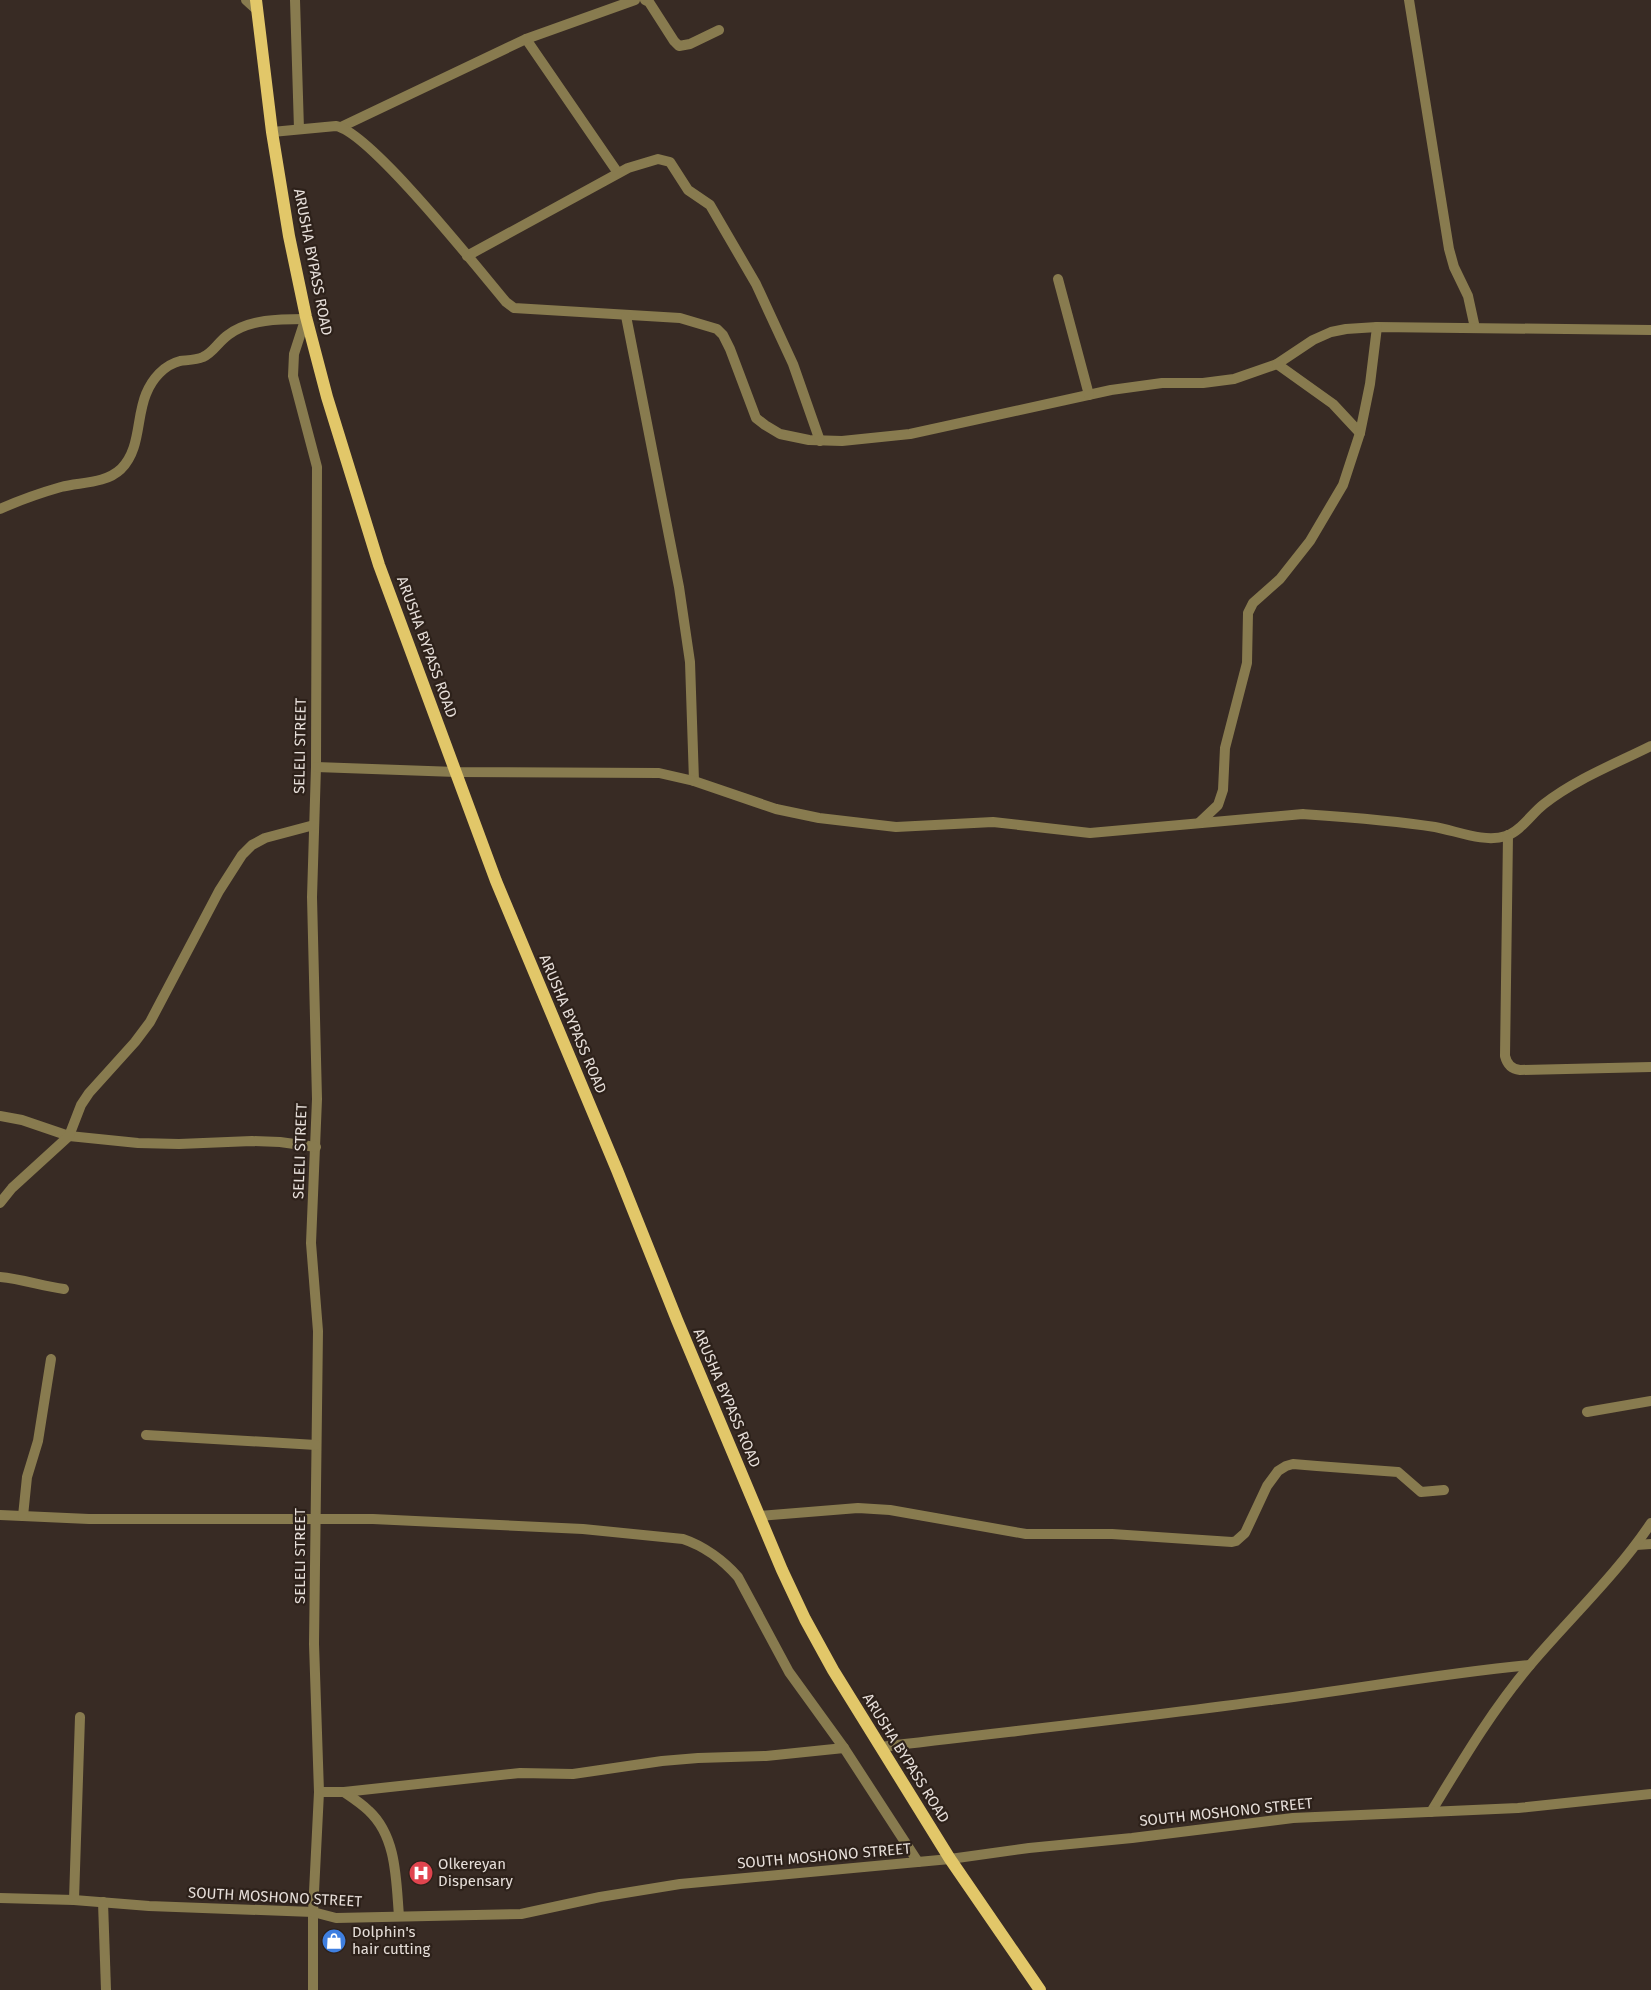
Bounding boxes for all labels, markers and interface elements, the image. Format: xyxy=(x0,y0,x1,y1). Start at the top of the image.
street label: ARUSHA BYPASS ROAD xyxy=(290,187,336,337)
street label: ARUSHA BYPASS ROAD xyxy=(393,574,461,720)
street label: SELELI STREET xyxy=(290,698,310,794)
street label: ARUSHA BYPASS ROAD xyxy=(536,952,610,1096)
street label: SELELI STREET xyxy=(289,1102,311,1199)
street label: ARUSHA BYPASS ROAD xyxy=(690,1326,764,1470)
street label: SELELI STREET xyxy=(291,1508,309,1604)
street label: ARUSHA BYPASS ROAD xyxy=(859,1690,953,1826)
street label: SOUTH MOSHONO STREET xyxy=(1138,1794,1314,1830)
street label: SOUTH MOSHONO STREET xyxy=(736,1839,912,1873)
place label: Olkereyan Dispensary xyxy=(438,1855,514,1890)
hospital icon: Olkereyan Dispensary xyxy=(408,1860,434,1886)
street label: SOUTH MOSHONO STREET xyxy=(188,1883,363,1911)
place label: Dolphin's hair cutting xyxy=(352,1923,431,1958)
shop icon: Dolphin's hair cutting xyxy=(321,1928,347,1954)

